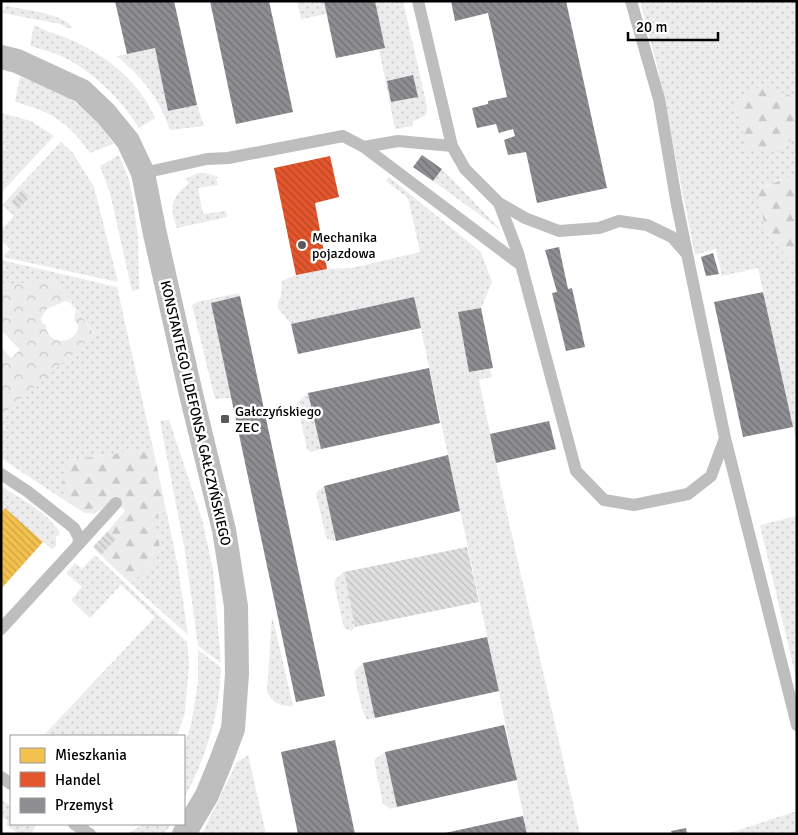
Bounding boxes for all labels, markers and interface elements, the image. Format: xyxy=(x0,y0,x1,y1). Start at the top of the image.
scale bar xyxy=(628,10,718,42)
text: 20 m xyxy=(636,18,667,36)
place label: Mechanika pojazdowa xyxy=(312,229,377,262)
marker: Mechanika pojazdowa xyxy=(296,239,308,251)
street label: KONSTANTEGO ILDEFONSA GAŁCZYŃSKIEGO xyxy=(157,279,234,547)
place label: Gałczyńskiego ZEC xyxy=(235,403,321,436)
marker: Gałczyńskiego ZEC xyxy=(219,413,231,425)
legend xyxy=(10,735,185,825)
text: Mieszkania xyxy=(55,746,127,764)
text: Handel xyxy=(55,771,101,789)
text: Przemysł xyxy=(55,796,113,814)

